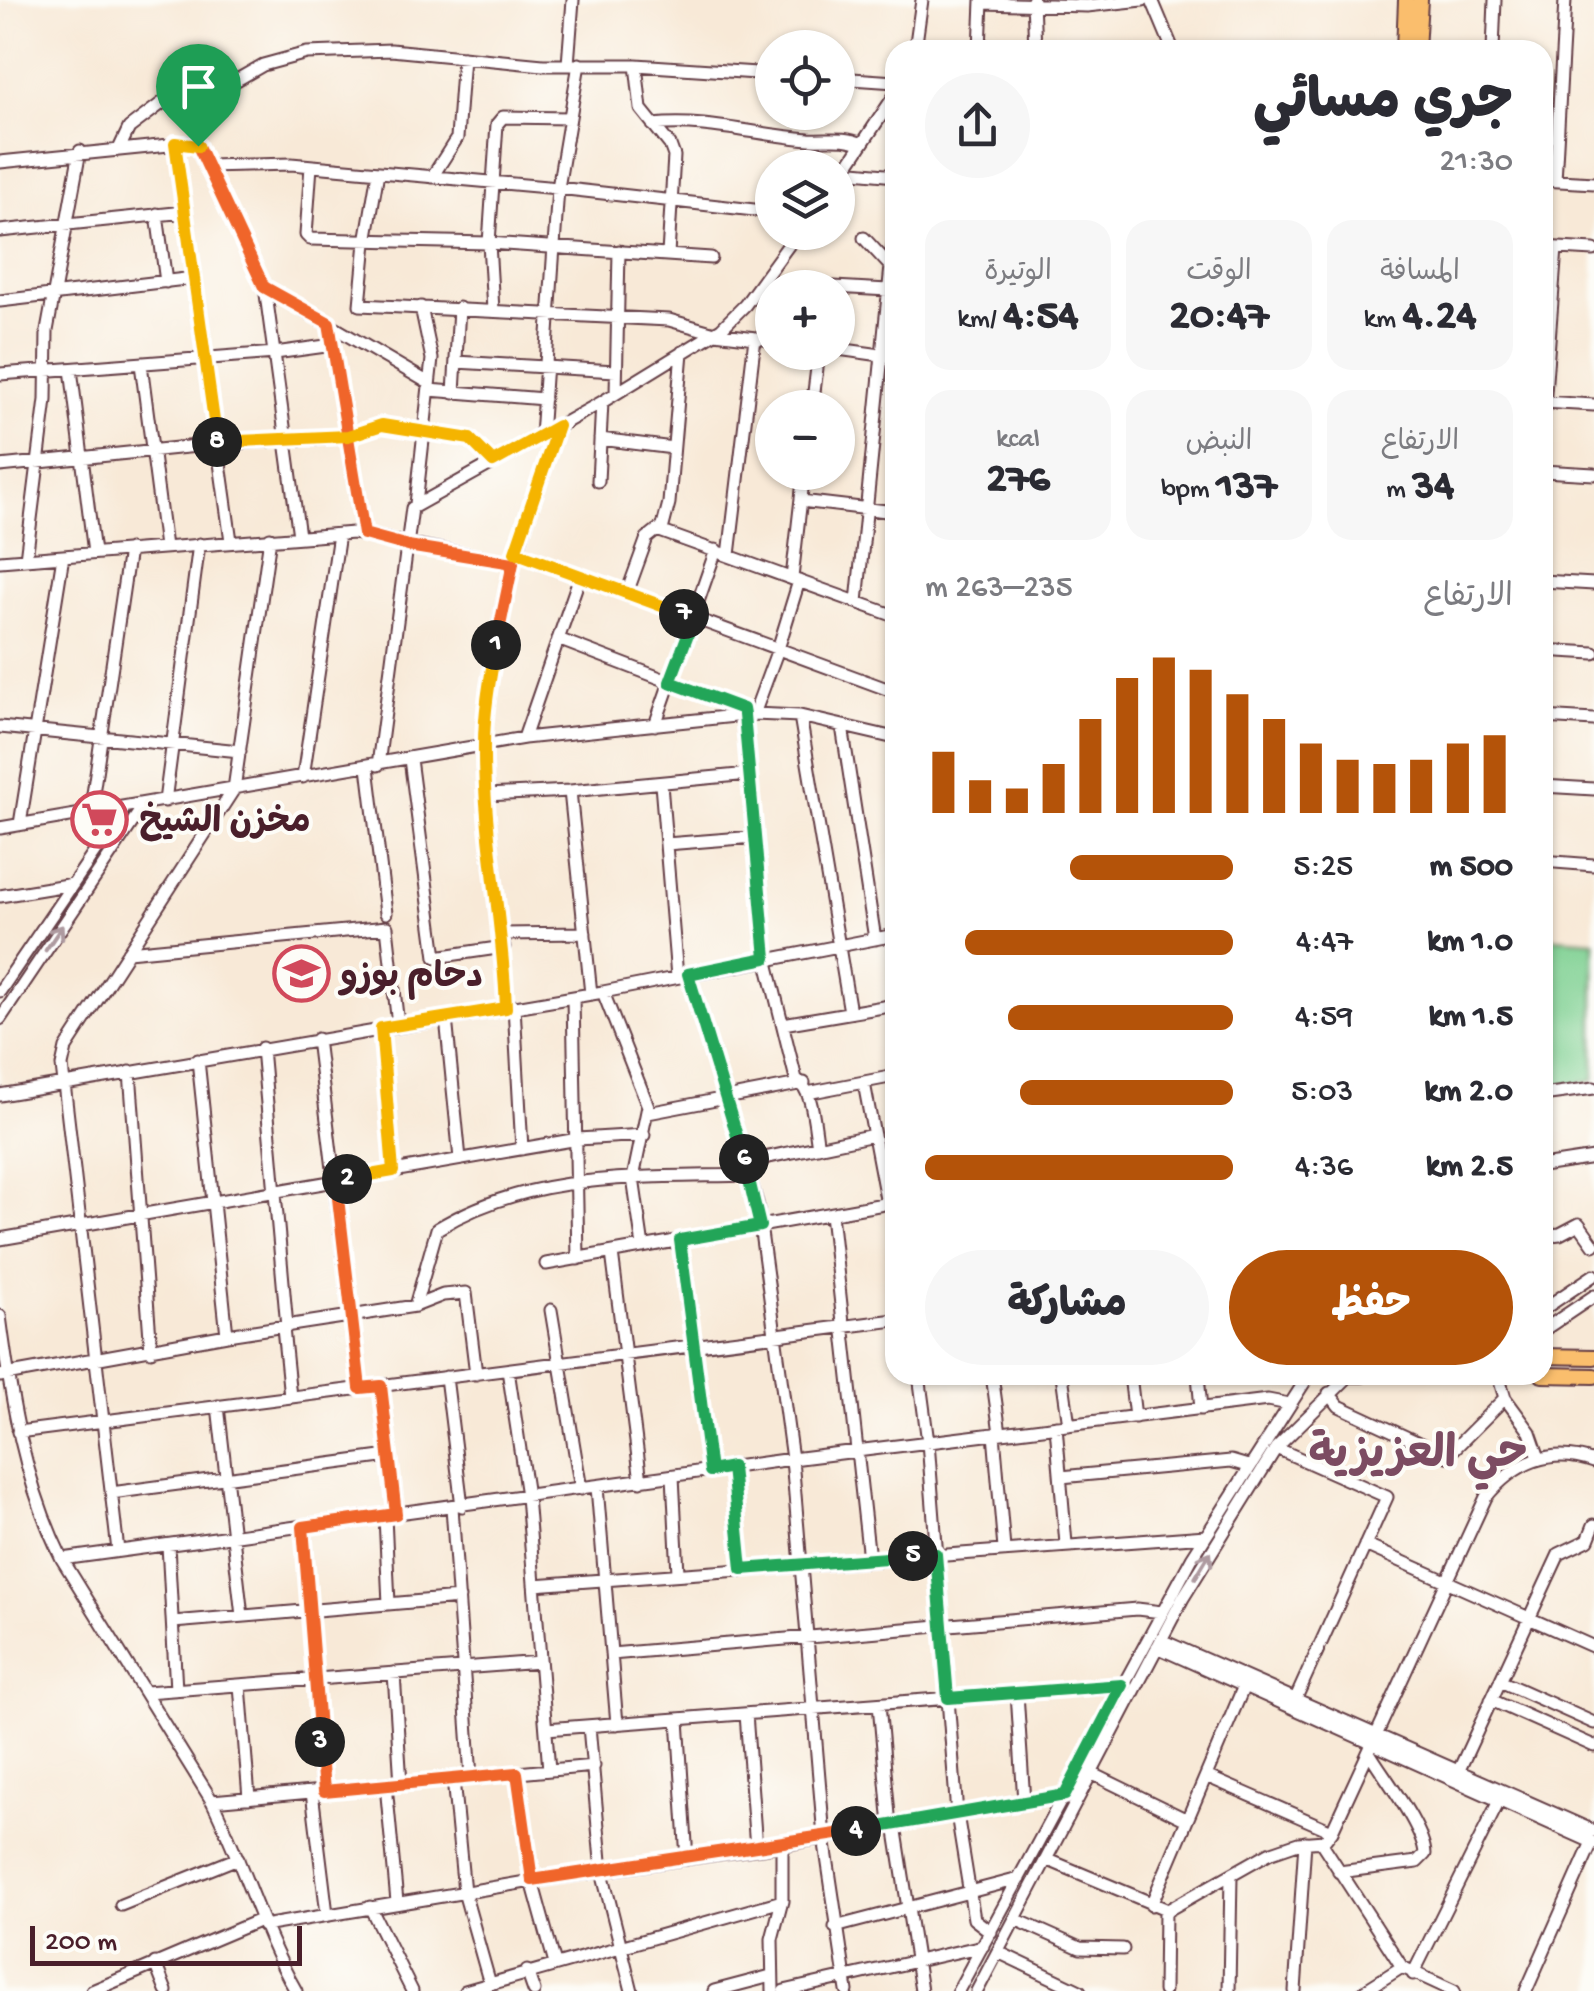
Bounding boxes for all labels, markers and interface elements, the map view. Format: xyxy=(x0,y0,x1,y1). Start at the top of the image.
map controls xyxy=(755,30,855,490)
button: locate xyxy=(755,30,855,130)
pin xyxy=(156,44,241,147)
icon: arrive xyxy=(171,59,226,114)
button: share xyxy=(925,73,1030,178)
text: جري مسائي xyxy=(1253,74,1513,138)
text: 21:30 xyxy=(1440,144,1513,182)
button: layers xyxy=(755,150,855,250)
text: الوتيرة xyxy=(984,257,1052,290)
text: الوقت xyxy=(1186,257,1252,290)
text: المسافة xyxy=(1380,257,1460,290)
button: + xyxy=(755,270,855,370)
text: 4:54 xyxy=(1003,294,1078,343)
text: 20:47 xyxy=(1169,294,1269,343)
text: 4.24 xyxy=(1403,294,1476,343)
text: /km xyxy=(958,304,1003,337)
text: km xyxy=(1364,304,1403,337)
button: − xyxy=(755,390,855,490)
pin: 8 xyxy=(192,417,242,467)
text: kcal xyxy=(996,424,1040,457)
text: 8 xyxy=(209,425,225,458)
text: النبض xyxy=(1186,427,1252,460)
text: الارتفاع xyxy=(1381,427,1459,460)
text: 276 xyxy=(986,457,1050,506)
text: 137 xyxy=(1216,464,1277,513)
text: 34 xyxy=(1412,464,1454,513)
text: bpm xyxy=(1161,474,1216,507)
text: m xyxy=(1386,474,1412,507)
text: 235–263 m xyxy=(925,570,1073,608)
text: الارتفاع xyxy=(1423,580,1513,618)
pin: 7 xyxy=(659,589,709,639)
text: 7 xyxy=(677,597,691,630)
pin: 1 xyxy=(471,620,521,670)
text: 1 xyxy=(490,628,502,661)
supermarket icon: مخزن الشيخ xyxy=(70,789,130,849)
place label: مخزن الشيخ xyxy=(139,801,311,845)
text: 5:25 xyxy=(1294,849,1353,887)
text: 500 m xyxy=(1430,849,1513,887)
text: 4:47 xyxy=(1296,924,1353,962)
text: 1.0 km xyxy=(1427,924,1513,962)
one-way arrow xyxy=(43,925,64,953)
school or university icon: دحام بوزو xyxy=(271,944,331,1004)
place label: دحام بوزو xyxy=(337,959,483,1000)
text: 4:59 xyxy=(1295,999,1353,1037)
text: 1.5 km xyxy=(1429,999,1513,1037)
text: 5:03 xyxy=(1291,1074,1353,1112)
text: 2.0 km xyxy=(1425,1074,1513,1112)
pin: 6 xyxy=(719,1134,769,1184)
text: 6 xyxy=(737,1142,751,1175)
text: 4:36 xyxy=(1295,1149,1353,1187)
text: 2.5 km xyxy=(1426,1149,1513,1187)
pin: 2 xyxy=(322,1154,372,1204)
text: 2 xyxy=(340,1162,354,1195)
button: مشاركة xyxy=(925,1250,1209,1365)
button: حفظ xyxy=(1229,1250,1513,1365)
district label: حي العزيزية xyxy=(1308,1429,1528,1491)
pin: 5 xyxy=(888,1531,938,1581)
text: 5 xyxy=(906,1539,920,1572)
one-way arrow xyxy=(1193,1551,1213,1580)
pin: 3 xyxy=(295,1717,345,1767)
text: 3 xyxy=(313,1725,327,1758)
pin: 4 xyxy=(831,1806,881,1856)
text: 4 xyxy=(849,1814,863,1847)
scale bar xyxy=(30,1921,302,1966)
text: 200 m xyxy=(45,1927,117,1960)

